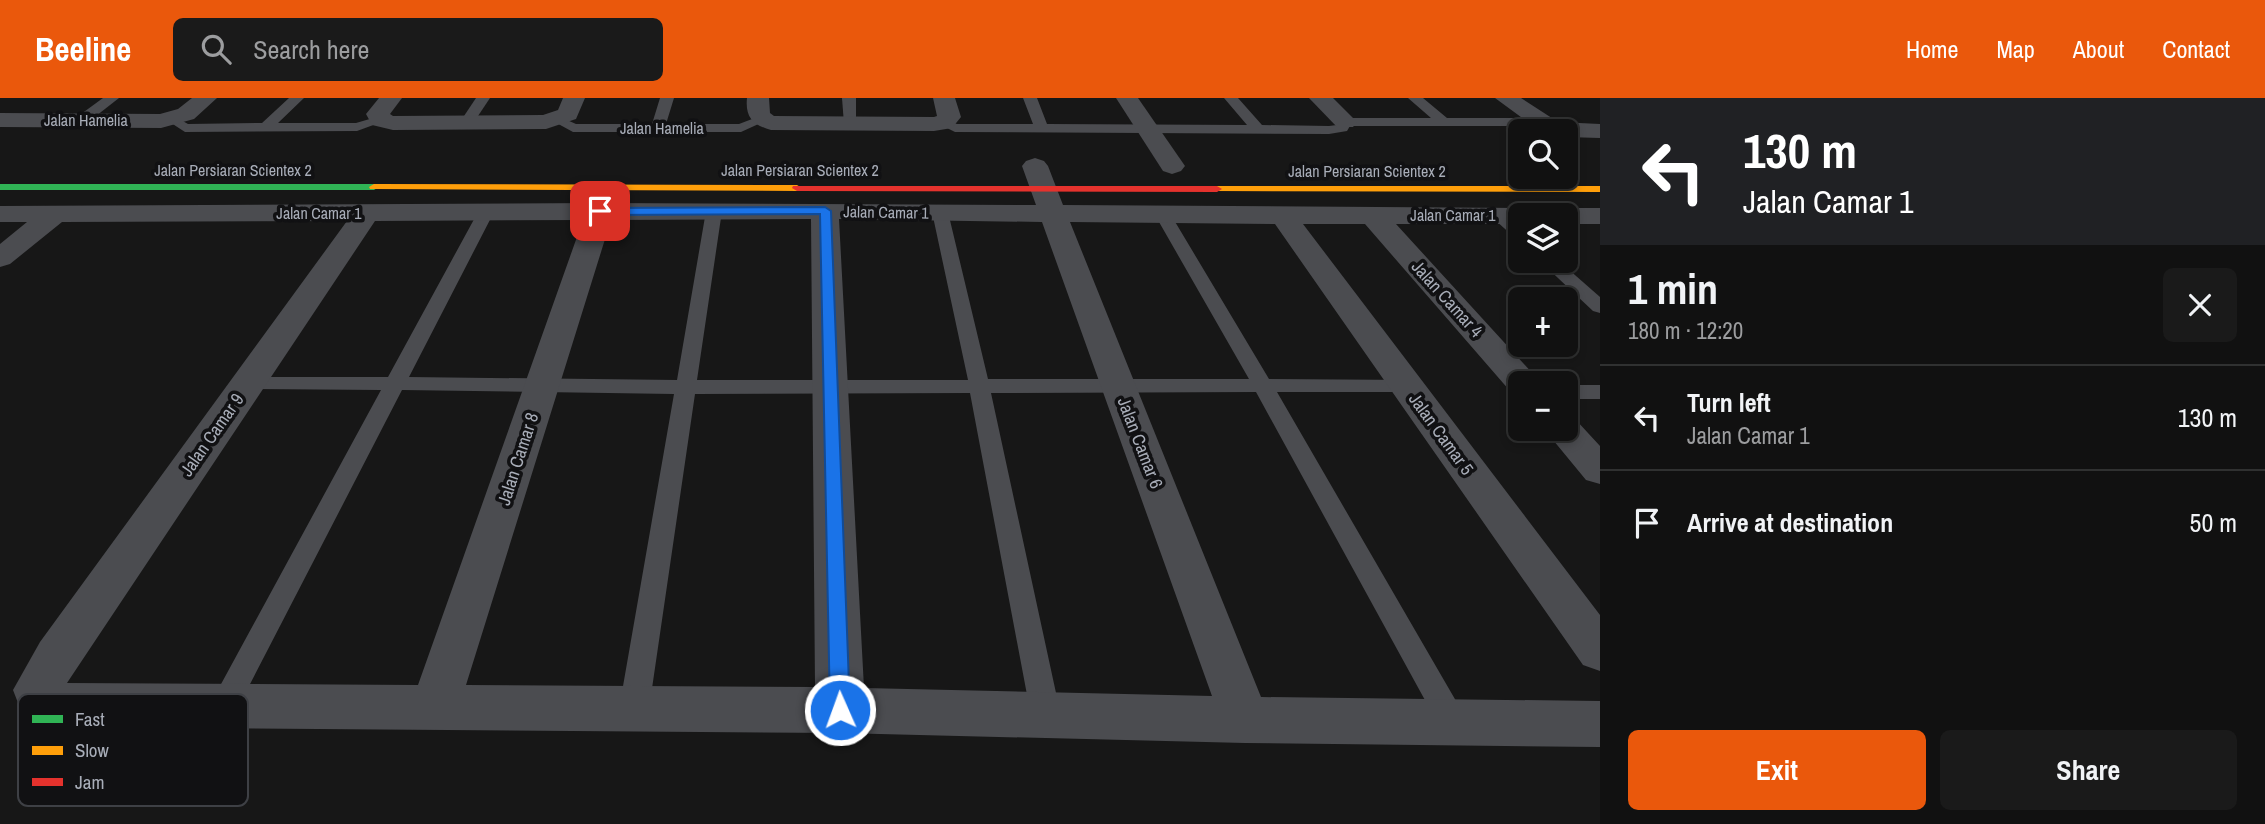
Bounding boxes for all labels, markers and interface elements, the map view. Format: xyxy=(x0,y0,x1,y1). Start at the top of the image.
search box xyxy=(173,18,663,81)
text: Beeline xyxy=(35,27,131,71)
icon: search xyxy=(197,30,235,68)
text: Search here xyxy=(253,32,369,67)
text: Home xyxy=(1906,33,1958,65)
text: Map xyxy=(1996,33,2035,65)
text: About xyxy=(2073,33,2124,65)
text: Contact xyxy=(2162,33,2230,65)
street label: Jalan Hamelia xyxy=(44,109,129,131)
street label: Jalan Hamelia xyxy=(620,117,705,139)
text: 130 m xyxy=(1743,117,1857,183)
map controls xyxy=(1508,119,1578,441)
button: search xyxy=(1508,119,1578,189)
icon: left xyxy=(1628,126,1719,217)
street label: Jalan Persiaran Scientex 2 xyxy=(154,159,312,181)
street label: Jalan Persiaran Scientex 2 xyxy=(721,159,879,181)
street label: Jalan Persiaran Scientex 2 xyxy=(1288,160,1446,182)
text: Jalan Camar 1 xyxy=(1743,180,1914,223)
pin xyxy=(570,181,630,241)
icon: arrive xyxy=(581,192,619,230)
street label: Jalan Camar 1 xyxy=(843,200,930,224)
street label: Jalan Camar 1 xyxy=(276,202,362,224)
button: layers xyxy=(1508,203,1578,273)
street label: Jalan Camar 1 xyxy=(1410,204,1496,226)
street label: Jalan Camar 4 xyxy=(1406,255,1489,343)
text: 1 min xyxy=(1628,261,1718,317)
button: close xyxy=(2163,268,2237,342)
button: + xyxy=(1508,287,1578,357)
text: 180 m · 12:20 xyxy=(1628,315,1743,346)
button: − xyxy=(1508,371,1578,441)
text: Turn left xyxy=(1687,385,1771,420)
street label: Jalan Camar 9 xyxy=(174,388,249,481)
street label: Jalan Camar 5 xyxy=(1403,388,1480,480)
street label: Jalan Camar 6 xyxy=(1112,394,1169,492)
icon: left xyxy=(1628,399,1666,437)
text: 130 m xyxy=(2178,400,2237,435)
street label: Jalan Camar 8 xyxy=(491,409,544,508)
text: Jalan Camar 1 xyxy=(1687,420,1810,451)
icon: arrive xyxy=(1628,504,1666,542)
text: Arrive at destination xyxy=(1687,505,1893,540)
text: 50 m xyxy=(2190,505,2237,540)
position arrow xyxy=(803,673,877,747)
legend xyxy=(18,694,248,806)
text: Fast xyxy=(75,706,105,732)
button: Exit xyxy=(1628,730,1926,810)
button: Share xyxy=(1940,730,2237,810)
text: Slow xyxy=(75,737,110,763)
text: Jam xyxy=(75,769,104,795)

